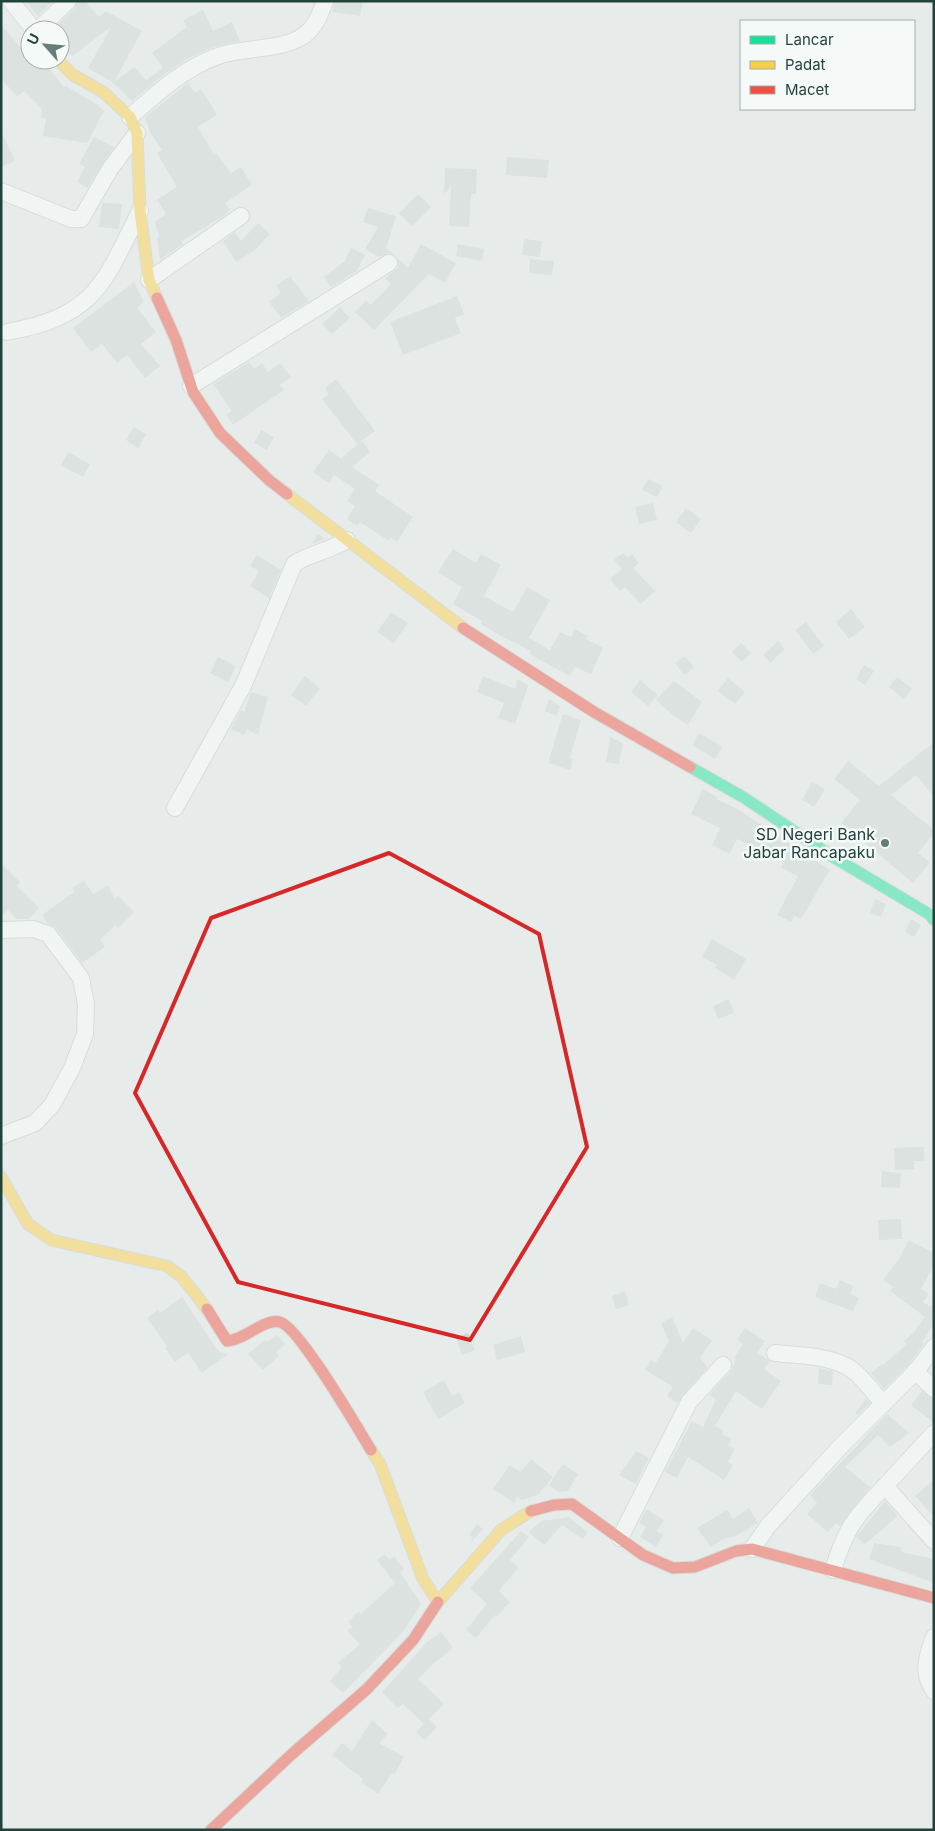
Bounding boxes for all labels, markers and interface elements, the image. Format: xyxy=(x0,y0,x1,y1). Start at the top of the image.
north arrow xyxy=(20,20,70,70)
legend xyxy=(740,20,915,110)
text: U xyxy=(23,30,43,47)
text: Lancar xyxy=(785,30,834,49)
text: Padat xyxy=(785,55,826,74)
text: Macet xyxy=(785,80,829,99)
place label: SD Negeri Bank Jabar Rancapaku xyxy=(743,824,875,862)
marker: SD Negeri Bank Jabar Rancapaku xyxy=(879,837,891,849)

